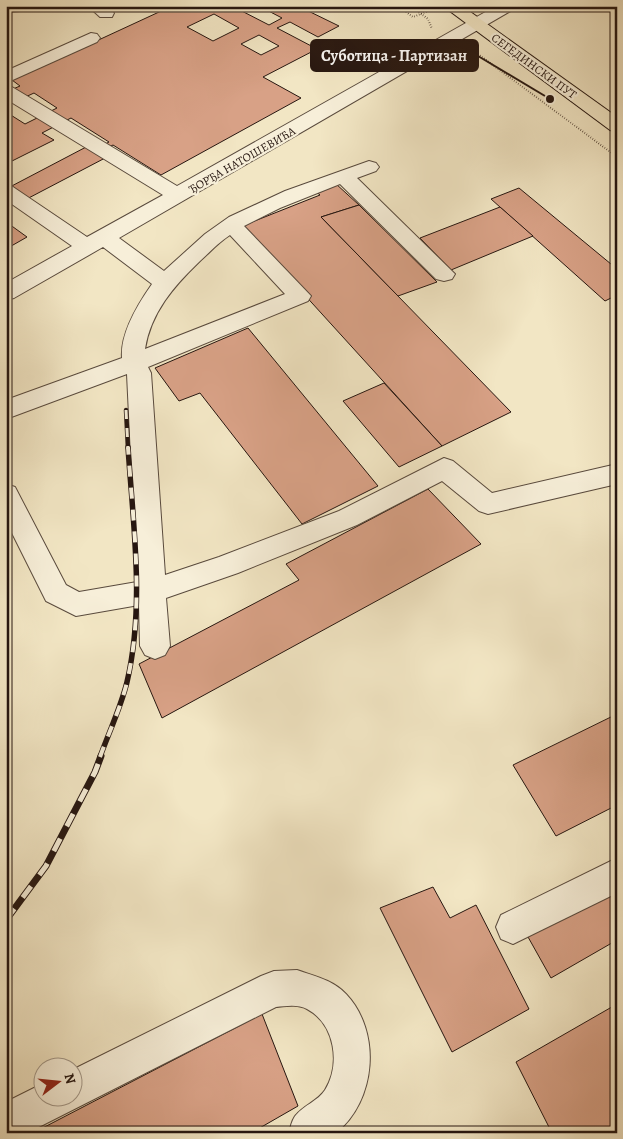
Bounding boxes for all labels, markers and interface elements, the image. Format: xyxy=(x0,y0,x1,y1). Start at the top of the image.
street label: СЕГЕДИНСКИ ПУТ xyxy=(488,30,580,103)
callout: Суботица - Партизан xyxy=(311,40,478,71)
text: Суботица - Партизан xyxy=(321,45,467,67)
street label: ЂОРЂА НАТОШЕВИЋА xyxy=(186,122,299,197)
north arrow xyxy=(32,1056,82,1106)
text: N xyxy=(59,1071,81,1086)

